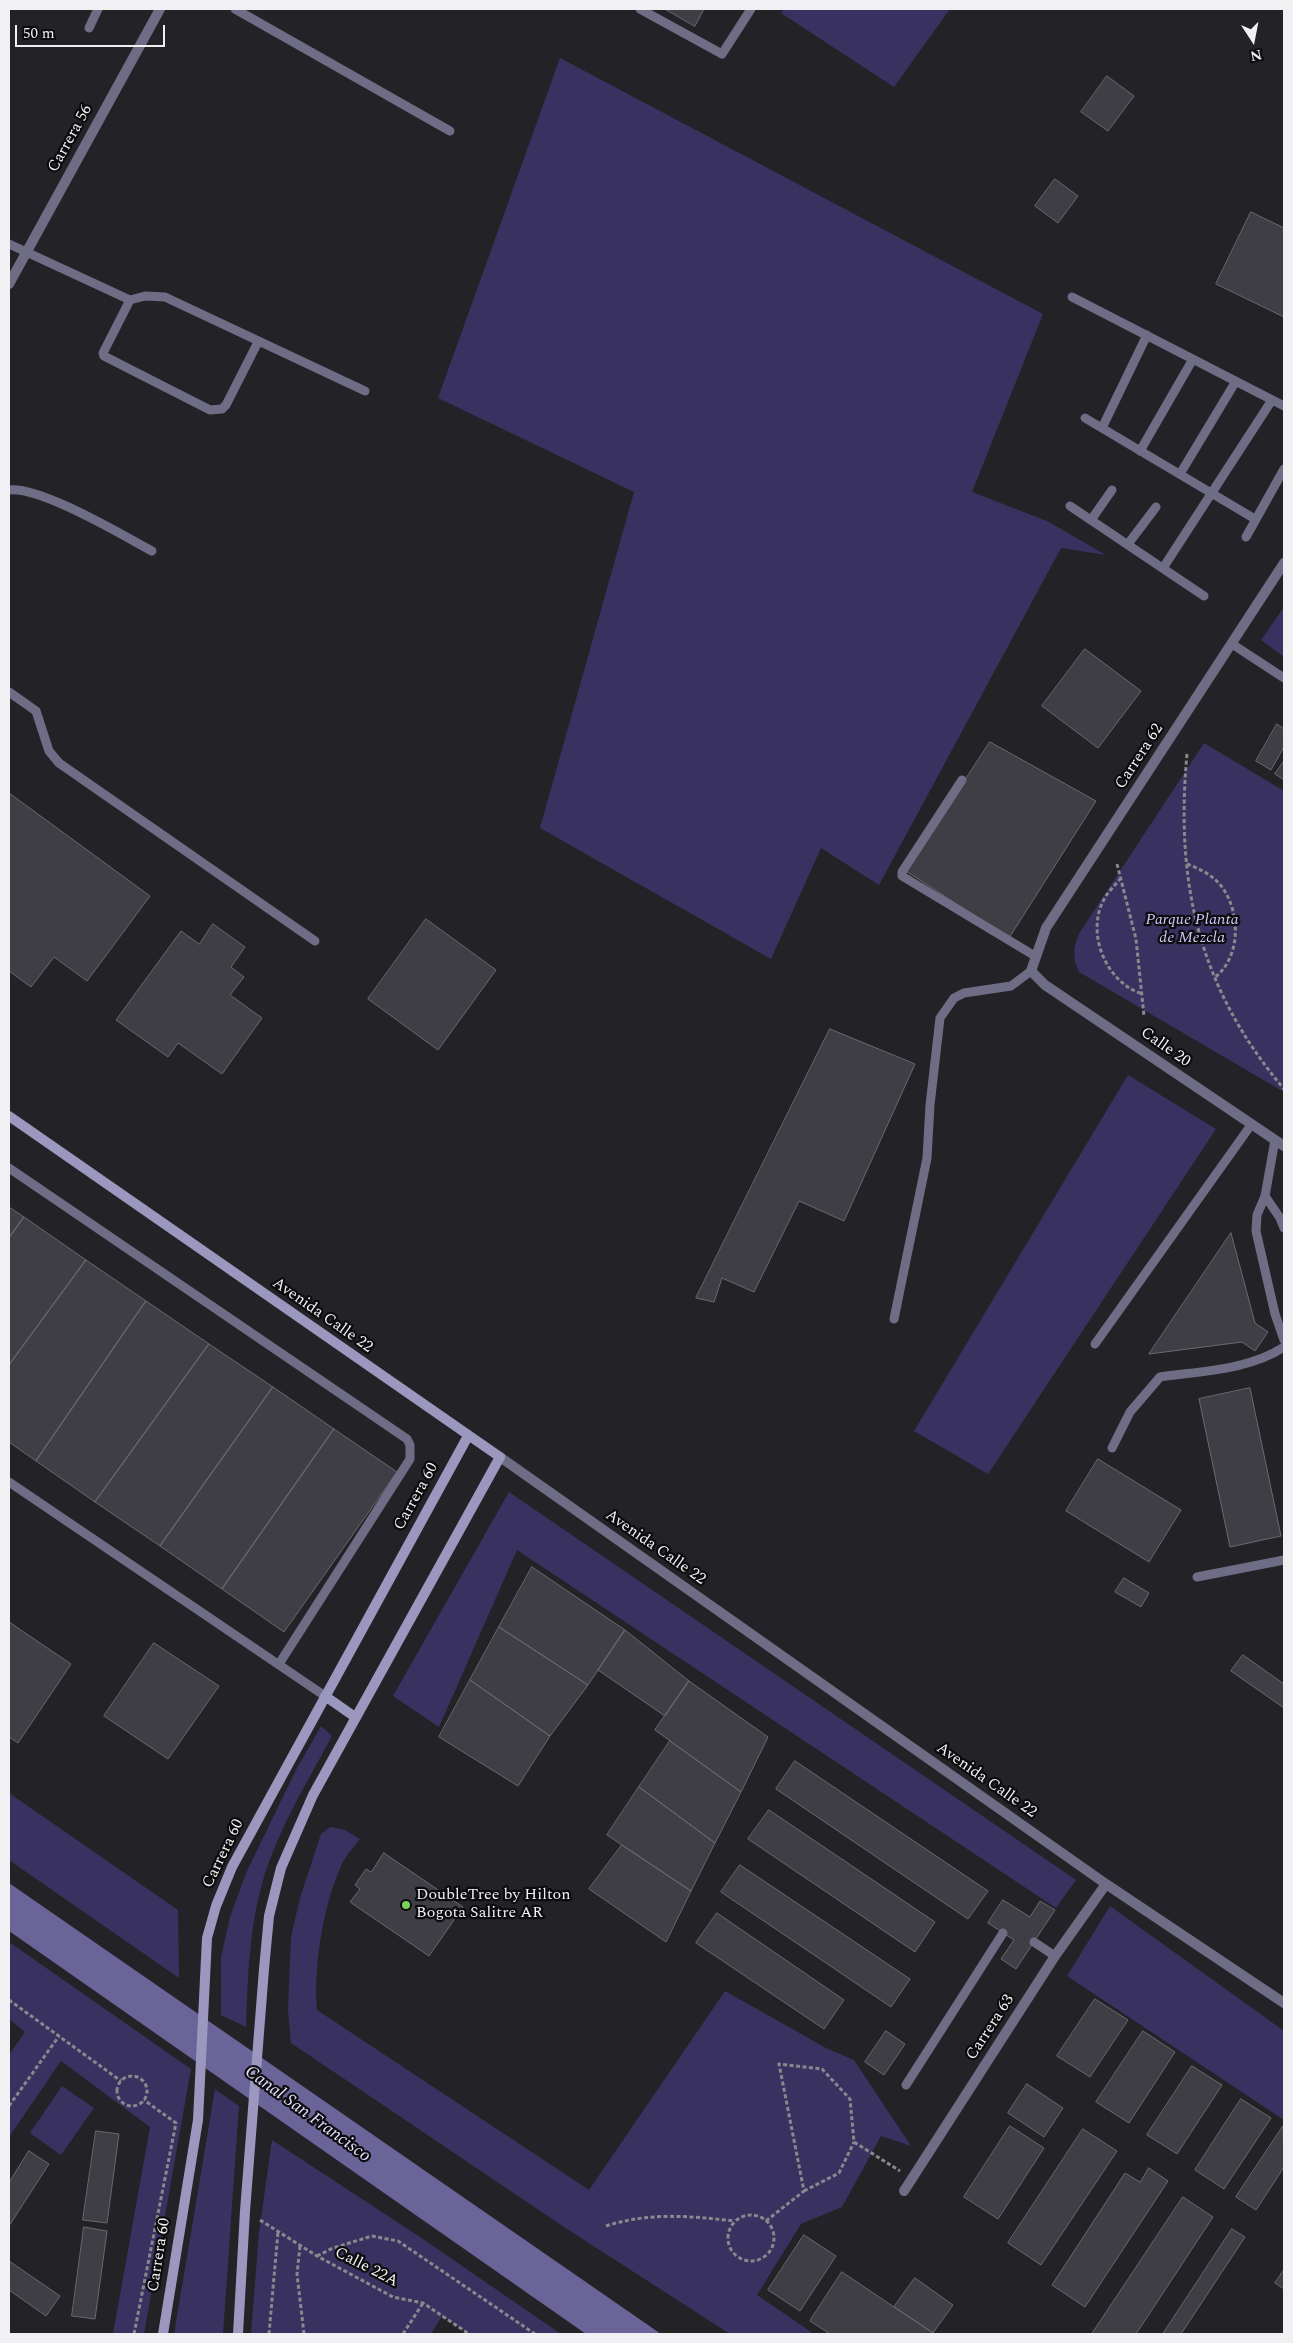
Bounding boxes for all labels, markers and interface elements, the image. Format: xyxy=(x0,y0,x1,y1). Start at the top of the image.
scale bar xyxy=(18,15,168,47)
north arrow xyxy=(1228,15,1278,65)
text: 50 m xyxy=(23,22,55,45)
text: N xyxy=(1248,44,1264,67)
street label: Carrera 56 xyxy=(45,102,97,176)
street label: Carrera 62 xyxy=(1112,721,1168,793)
park label: Parque Planta de Mezcla xyxy=(1145,911,1239,949)
street label: Calle 20 xyxy=(1136,1024,1194,1072)
street label: Avenida Calle 22 xyxy=(268,1274,376,1358)
street label: Carrera 60 xyxy=(391,1460,443,1534)
street label: Avenida Calle 22 xyxy=(601,1506,709,1590)
street label: Avenida Calle 22 xyxy=(932,1739,1040,1823)
street label: Carrera 60 xyxy=(199,1816,249,1892)
place label: DoubleTree by Hilton Bogota Salitre AR xyxy=(416,1886,570,1924)
marker: DoubleTree by Hilton Bogota Salitre AR xyxy=(400,1899,412,1911)
street label: Carrera 63 xyxy=(963,1992,1019,2064)
water label: Canal San Francisco xyxy=(240,2062,374,2168)
street label: Carrera 60 xyxy=(145,2217,175,2293)
street label: Calle 22A xyxy=(331,2244,401,2292)

